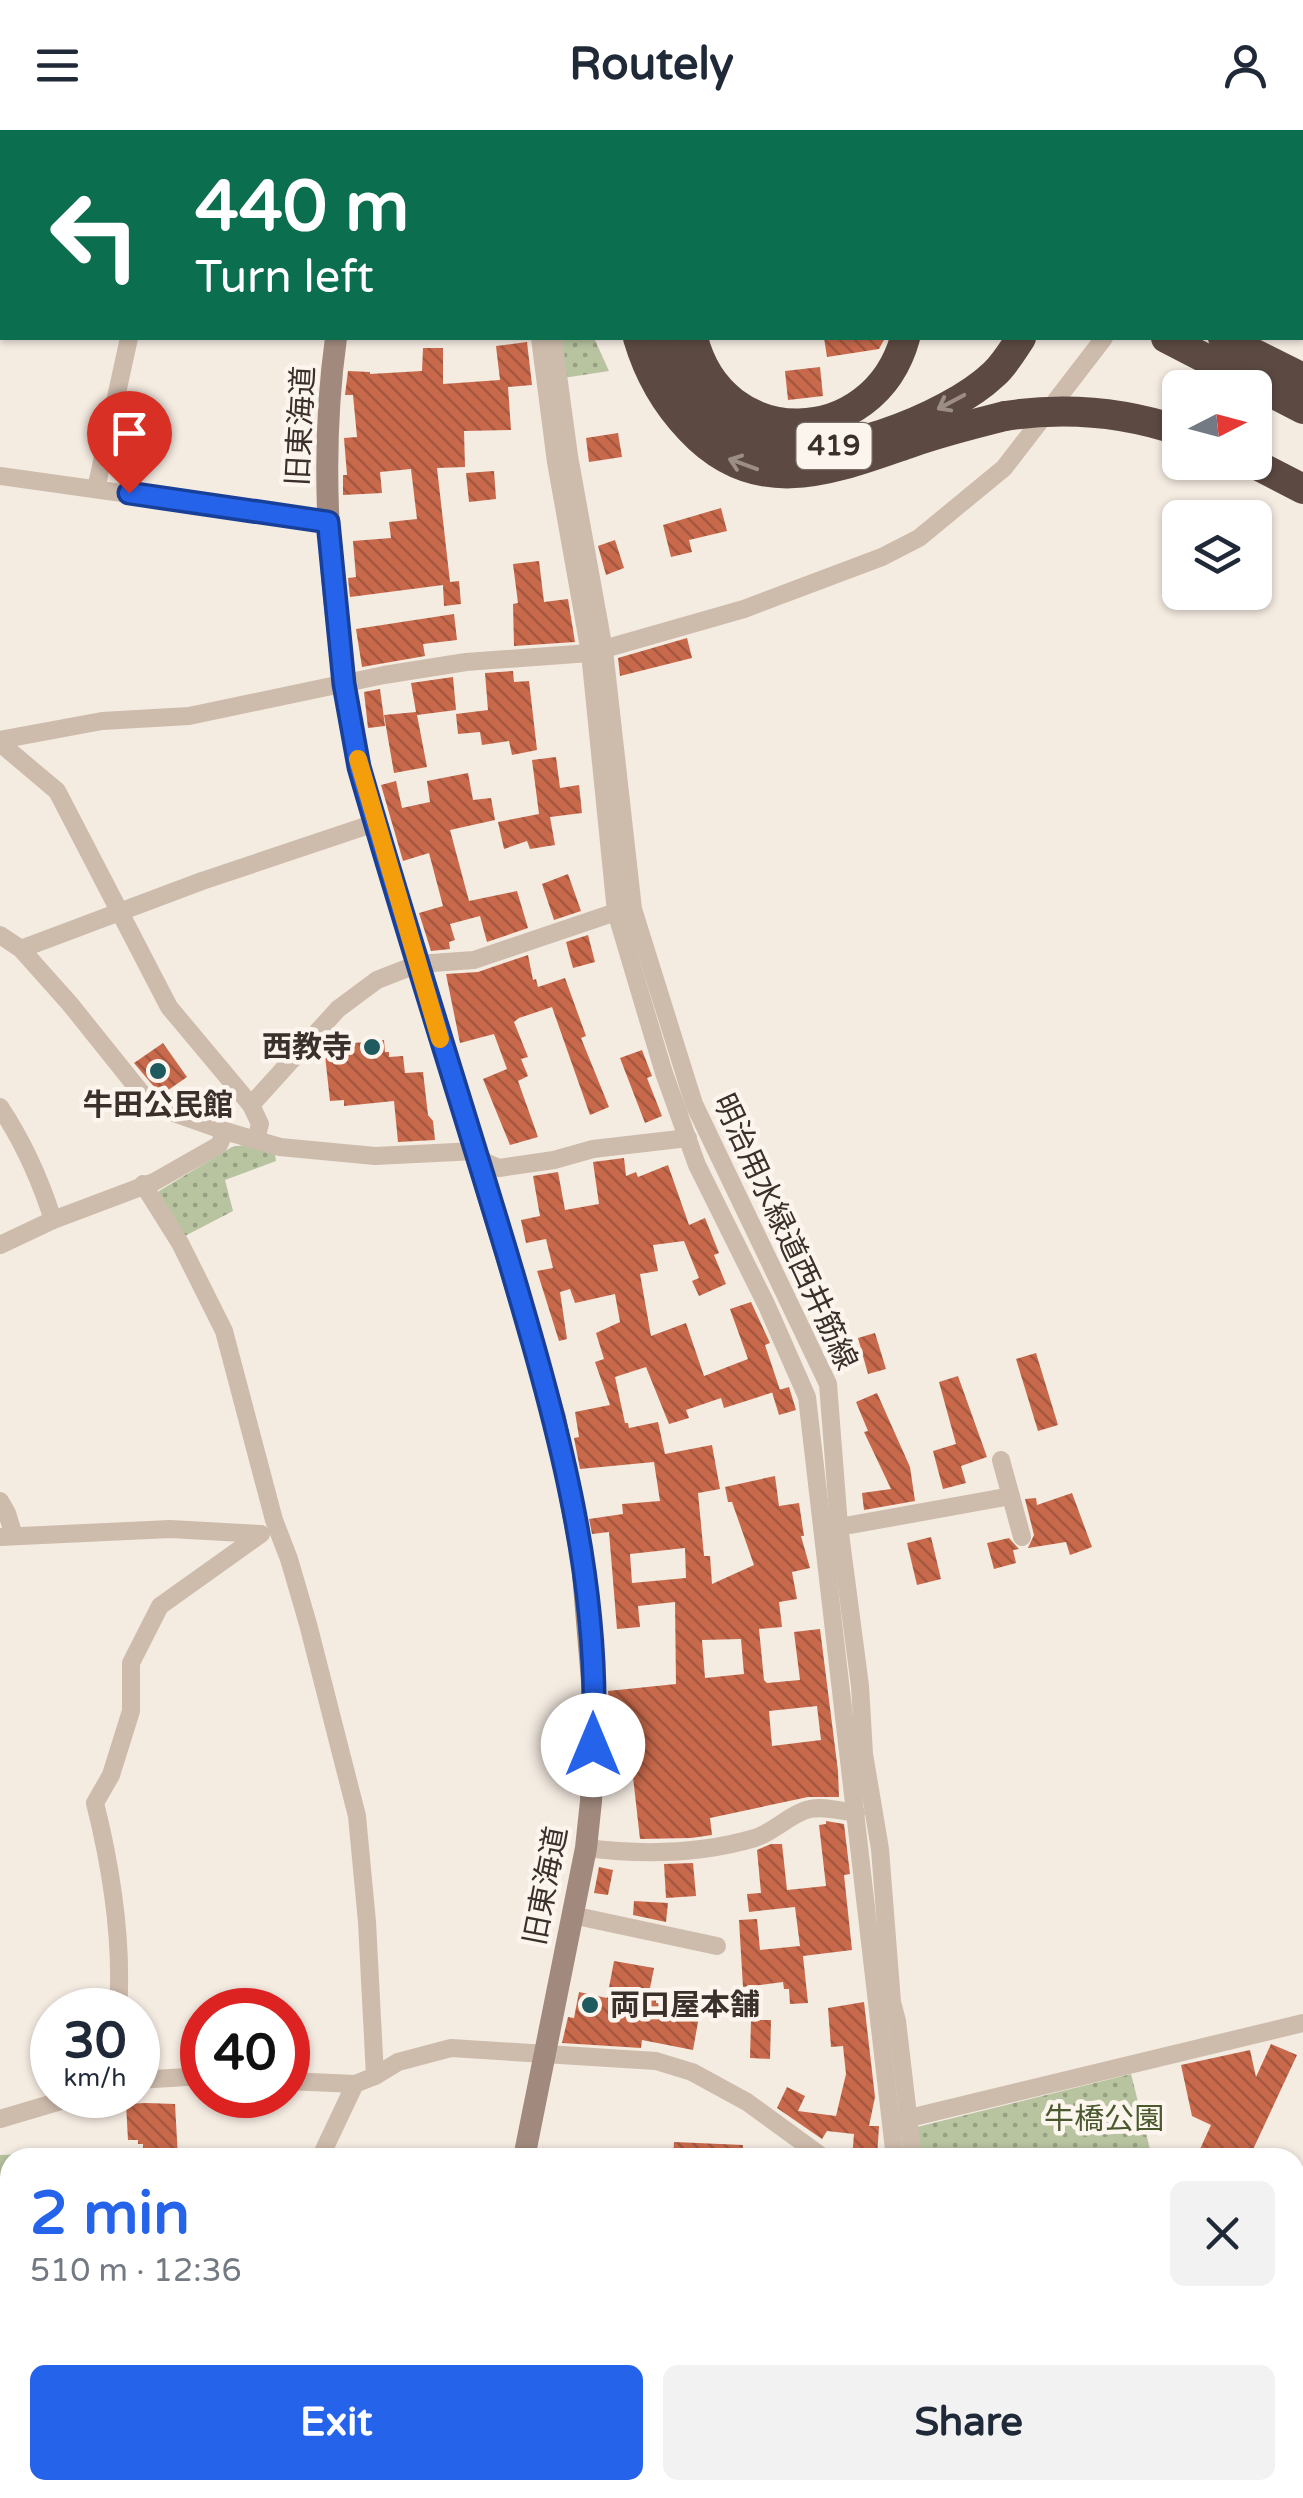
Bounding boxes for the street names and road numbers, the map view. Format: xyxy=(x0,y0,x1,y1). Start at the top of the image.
street label: 旧東海道 xyxy=(279,365,323,487)
road number: 419 xyxy=(796,423,872,469)
street label: 明治用水緑道西井筋線 xyxy=(705,1088,865,1376)
street label: 旧東海道 xyxy=(516,1824,576,1948)

